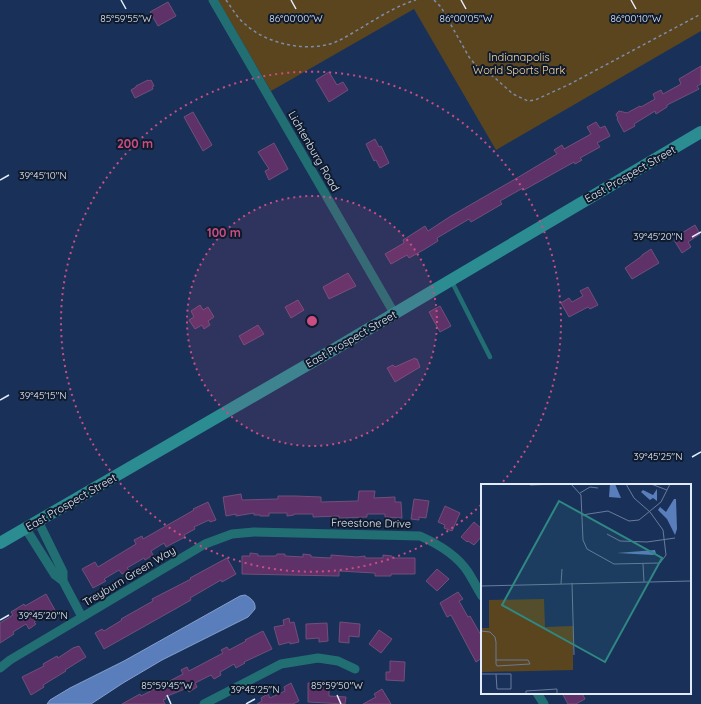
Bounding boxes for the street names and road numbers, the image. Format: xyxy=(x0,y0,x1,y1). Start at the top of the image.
street label: Lichtenburg Road xyxy=(285,108,343,194)
street label: East Prospect Street xyxy=(582,142,678,206)
street label: East Prospect Street xyxy=(303,307,399,371)
street label: East Prospect Street xyxy=(23,470,119,534)
street label: Freestone Drive xyxy=(331,515,411,531)
street label: Treyburn Green Way xyxy=(80,543,178,609)

